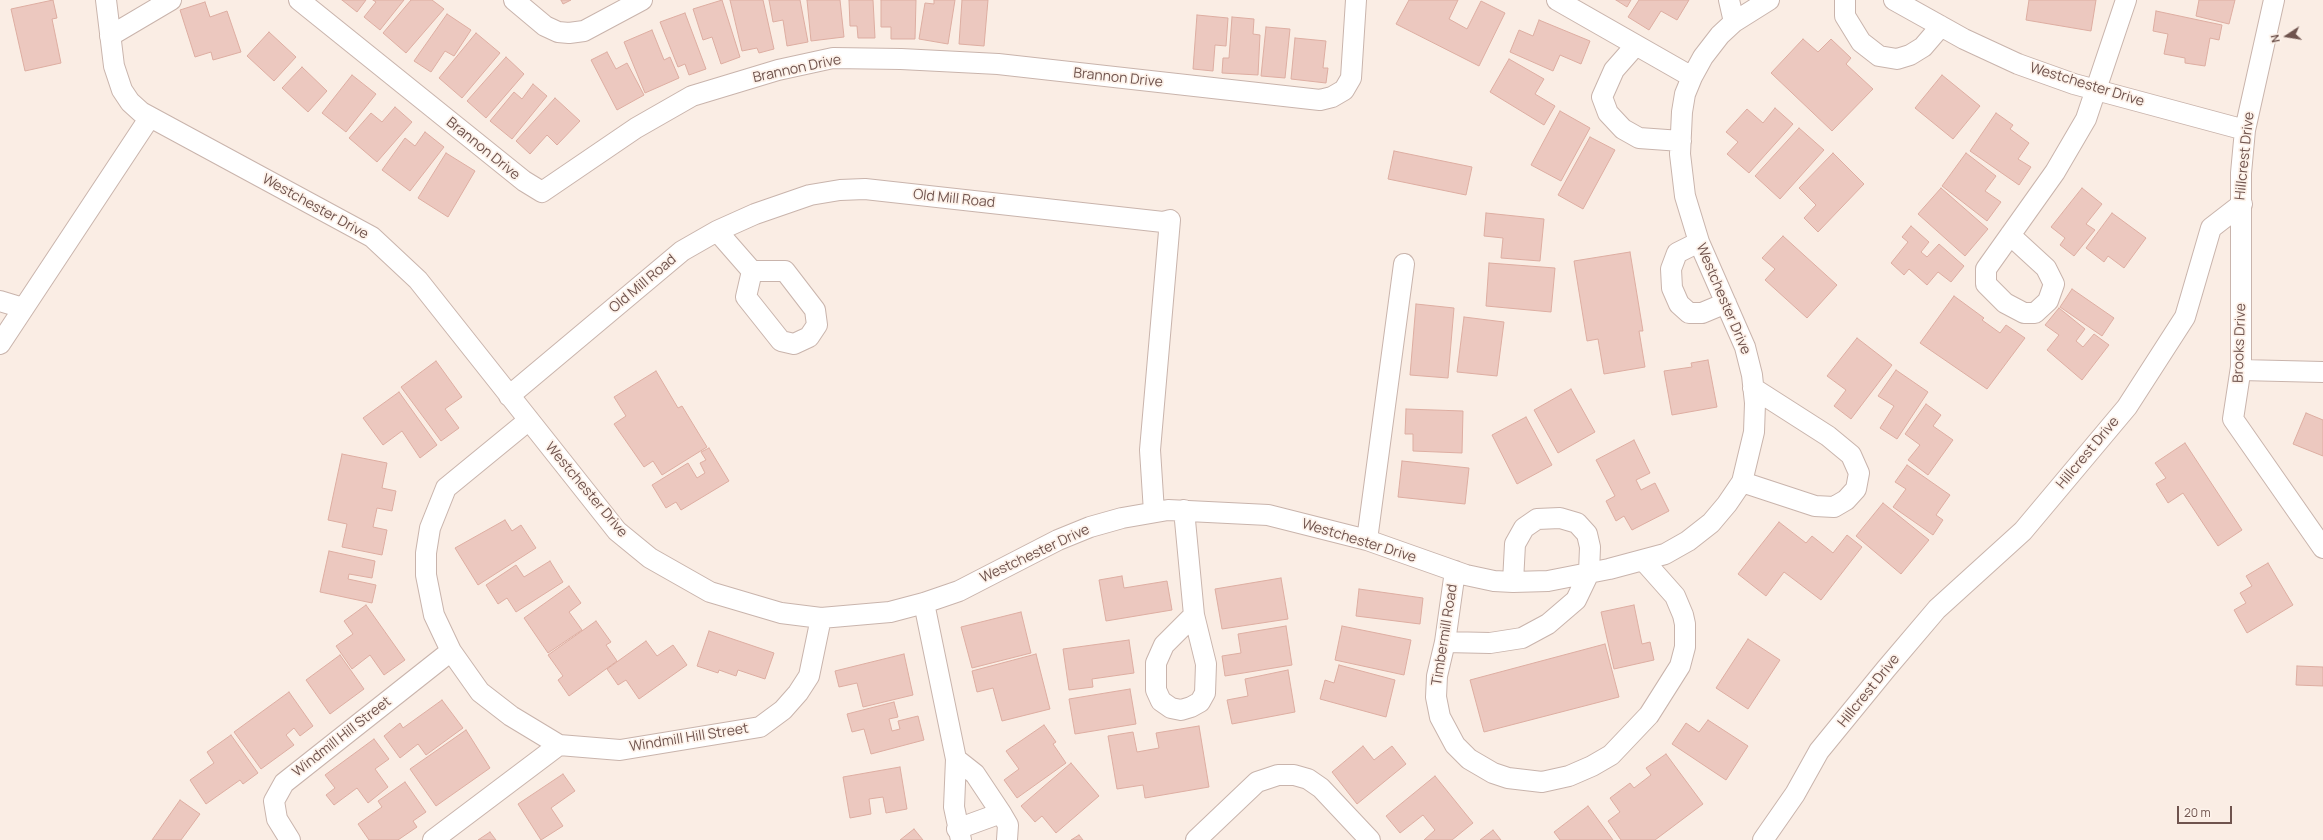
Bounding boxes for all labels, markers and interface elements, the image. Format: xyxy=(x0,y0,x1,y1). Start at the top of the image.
north arrow xyxy=(2267,16,2307,56)
text: N xyxy=(2267,33,2283,44)
street label: Brannon Drive xyxy=(751,51,843,87)
street label: Westchester Drive xyxy=(2028,60,2146,110)
street label: Brannon Drive xyxy=(1072,65,1164,91)
street label: Hillcrest Drive xyxy=(2232,111,2258,201)
street label: Brannon Drive xyxy=(443,114,523,184)
street label: Westchester Drive xyxy=(259,171,371,243)
street label: Old Mill Road xyxy=(912,186,996,212)
street label: Westchester Drive xyxy=(1692,241,1754,357)
street label: Old Mill Road xyxy=(606,251,680,317)
street label: Brooks Drive xyxy=(2230,303,2250,383)
street label: Hillcrest Drive xyxy=(2053,414,2123,492)
street label: Westchester Drive xyxy=(541,439,631,541)
street label: Westchester Drive xyxy=(1300,516,1418,566)
street label: Westchester Drive xyxy=(978,521,1092,587)
street label: Timbermill Road xyxy=(1429,583,1461,687)
street label: Hillcrest Drive xyxy=(1835,651,1903,731)
street label: Windmill Hill Street xyxy=(289,693,395,781)
street label: Windmill Hill Street xyxy=(628,720,750,756)
scale bar xyxy=(2179,798,2234,824)
text: 20 m xyxy=(2184,804,2211,821)

